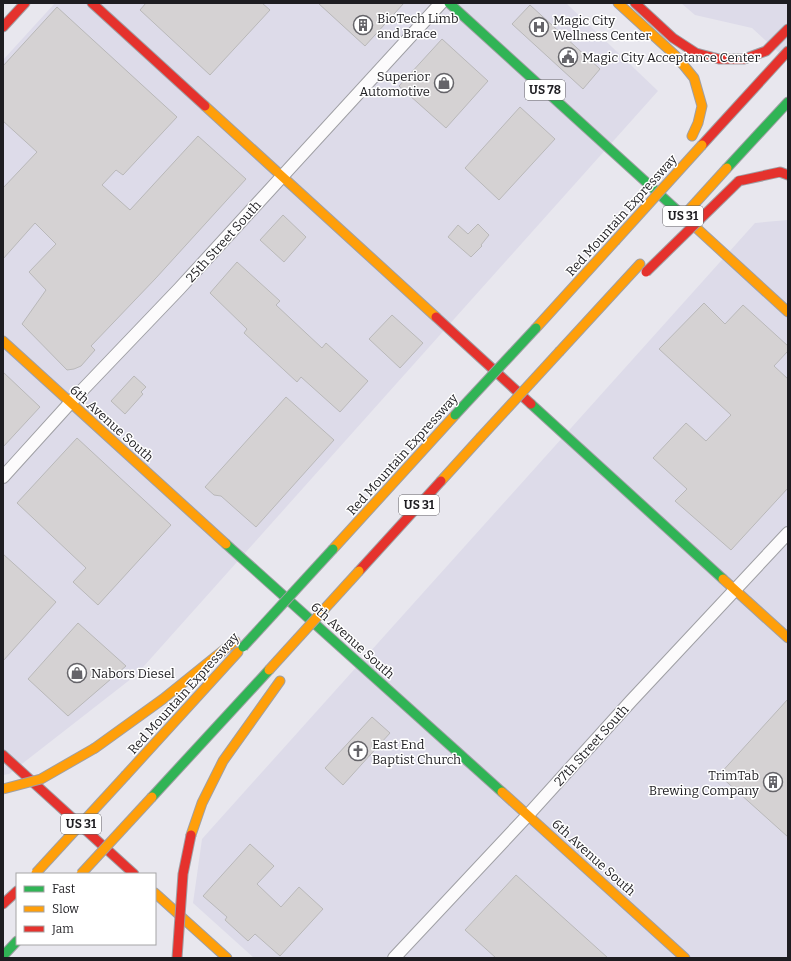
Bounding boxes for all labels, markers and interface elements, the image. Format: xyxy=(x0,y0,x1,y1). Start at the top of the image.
place label: BioTech Limb and Brace xyxy=(377,11,458,41)
place label: Magic City Wellness Center xyxy=(553,13,651,43)
building icon: BioTech Limb and Brace xyxy=(352,14,374,36)
hospital icon: Magic City Wellness Center xyxy=(528,16,550,38)
public building icon: Magic City Acceptance Center xyxy=(557,46,579,68)
place label: Magic City Acceptance Center xyxy=(582,50,760,65)
place label: Superior Automotive xyxy=(359,69,430,99)
shop icon: Superior Automotive xyxy=(433,72,455,94)
road number: US 78 xyxy=(525,80,565,100)
street label: Red Mountain Expressway xyxy=(563,151,680,279)
street label: 25th Street South xyxy=(183,198,264,285)
road number: US 31 xyxy=(663,206,703,226)
street label: 6th Avenue South xyxy=(67,382,156,465)
street label: Red Mountain Expressway xyxy=(344,390,461,518)
road number: US 31 xyxy=(399,495,439,515)
street label: 6th Avenue South xyxy=(308,599,397,682)
street label: Red Mountain Expressway xyxy=(125,629,242,757)
shop icon: Nabors Diesel xyxy=(66,662,88,684)
place label: Nabors Diesel xyxy=(91,666,175,681)
street label: 27th Street South xyxy=(551,702,632,789)
place label: East End Baptist Church xyxy=(372,737,461,767)
church icon: East End Baptist Church xyxy=(347,740,369,762)
place label: TrimTab Brewing Company xyxy=(649,768,759,798)
building icon: TrimTab Brewing Company xyxy=(762,771,784,793)
road number: US 31 xyxy=(61,814,101,834)
street label: 6th Avenue South xyxy=(549,816,638,899)
legend xyxy=(16,873,156,945)
text: Fast xyxy=(52,882,76,896)
text: Slow xyxy=(52,902,79,916)
text: Jam xyxy=(51,922,74,936)

